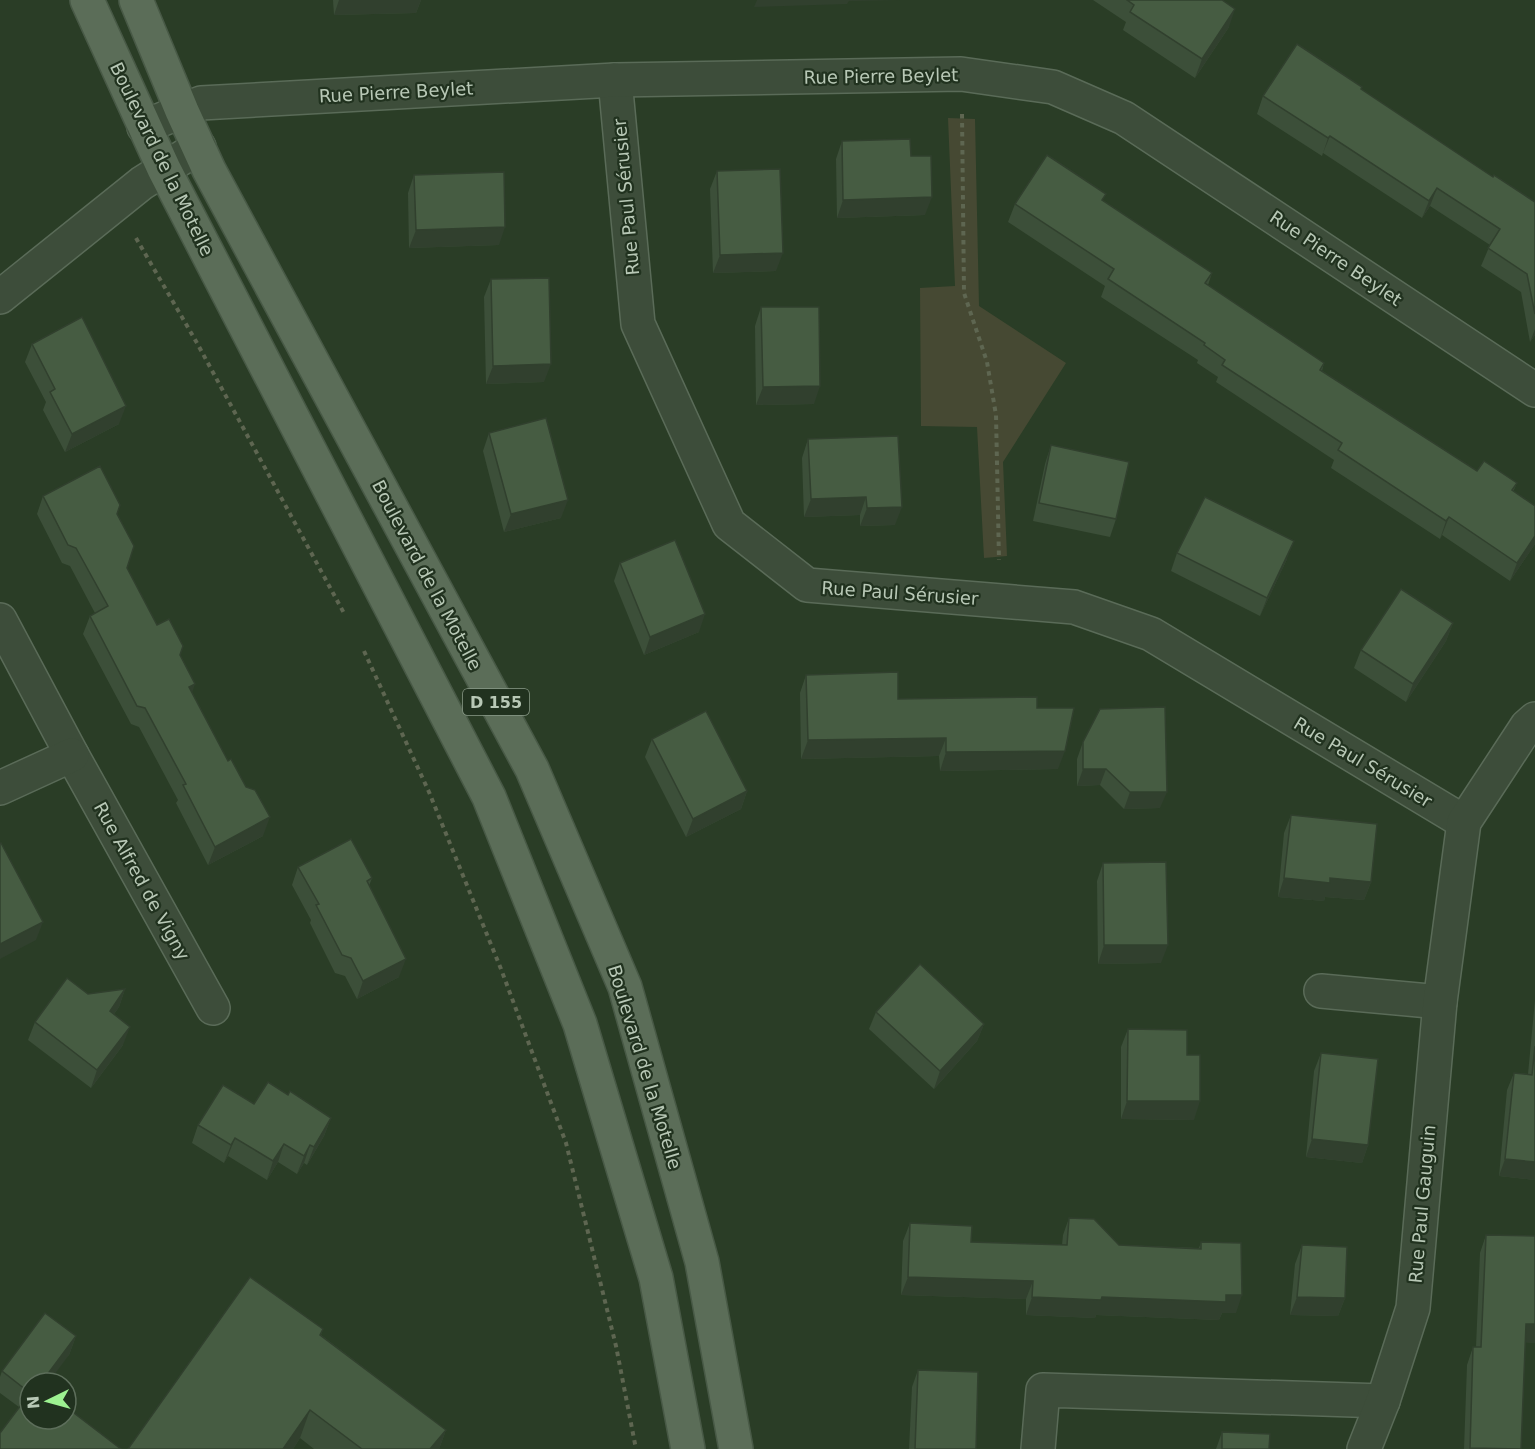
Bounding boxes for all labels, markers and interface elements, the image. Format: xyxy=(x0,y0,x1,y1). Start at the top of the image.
street label: Boulevard de la Motelle xyxy=(106,59,218,259)
street label: Rue Pierre Beylet xyxy=(804,64,958,88)
street label: Rue Pierre Beylet xyxy=(318,77,474,107)
street label: Rue Paul Sérusier xyxy=(609,117,643,276)
street label: Rue Pierre Beylet xyxy=(1266,206,1406,310)
street label: Boulevard de la Motelle xyxy=(368,476,486,674)
street label: Rue Paul Sérusier xyxy=(821,577,980,609)
road number: D 155 xyxy=(463,689,529,715)
street label: Rue Paul Sérusier xyxy=(1290,712,1436,812)
street label: Rue Alfred de Vigny xyxy=(90,798,194,964)
street label: Boulevard de la Motelle xyxy=(604,962,686,1172)
street label: Rue Paul Gauguin xyxy=(1405,1124,1439,1284)
north arrow xyxy=(18,1371,78,1431)
text: N xyxy=(24,1395,44,1410)

